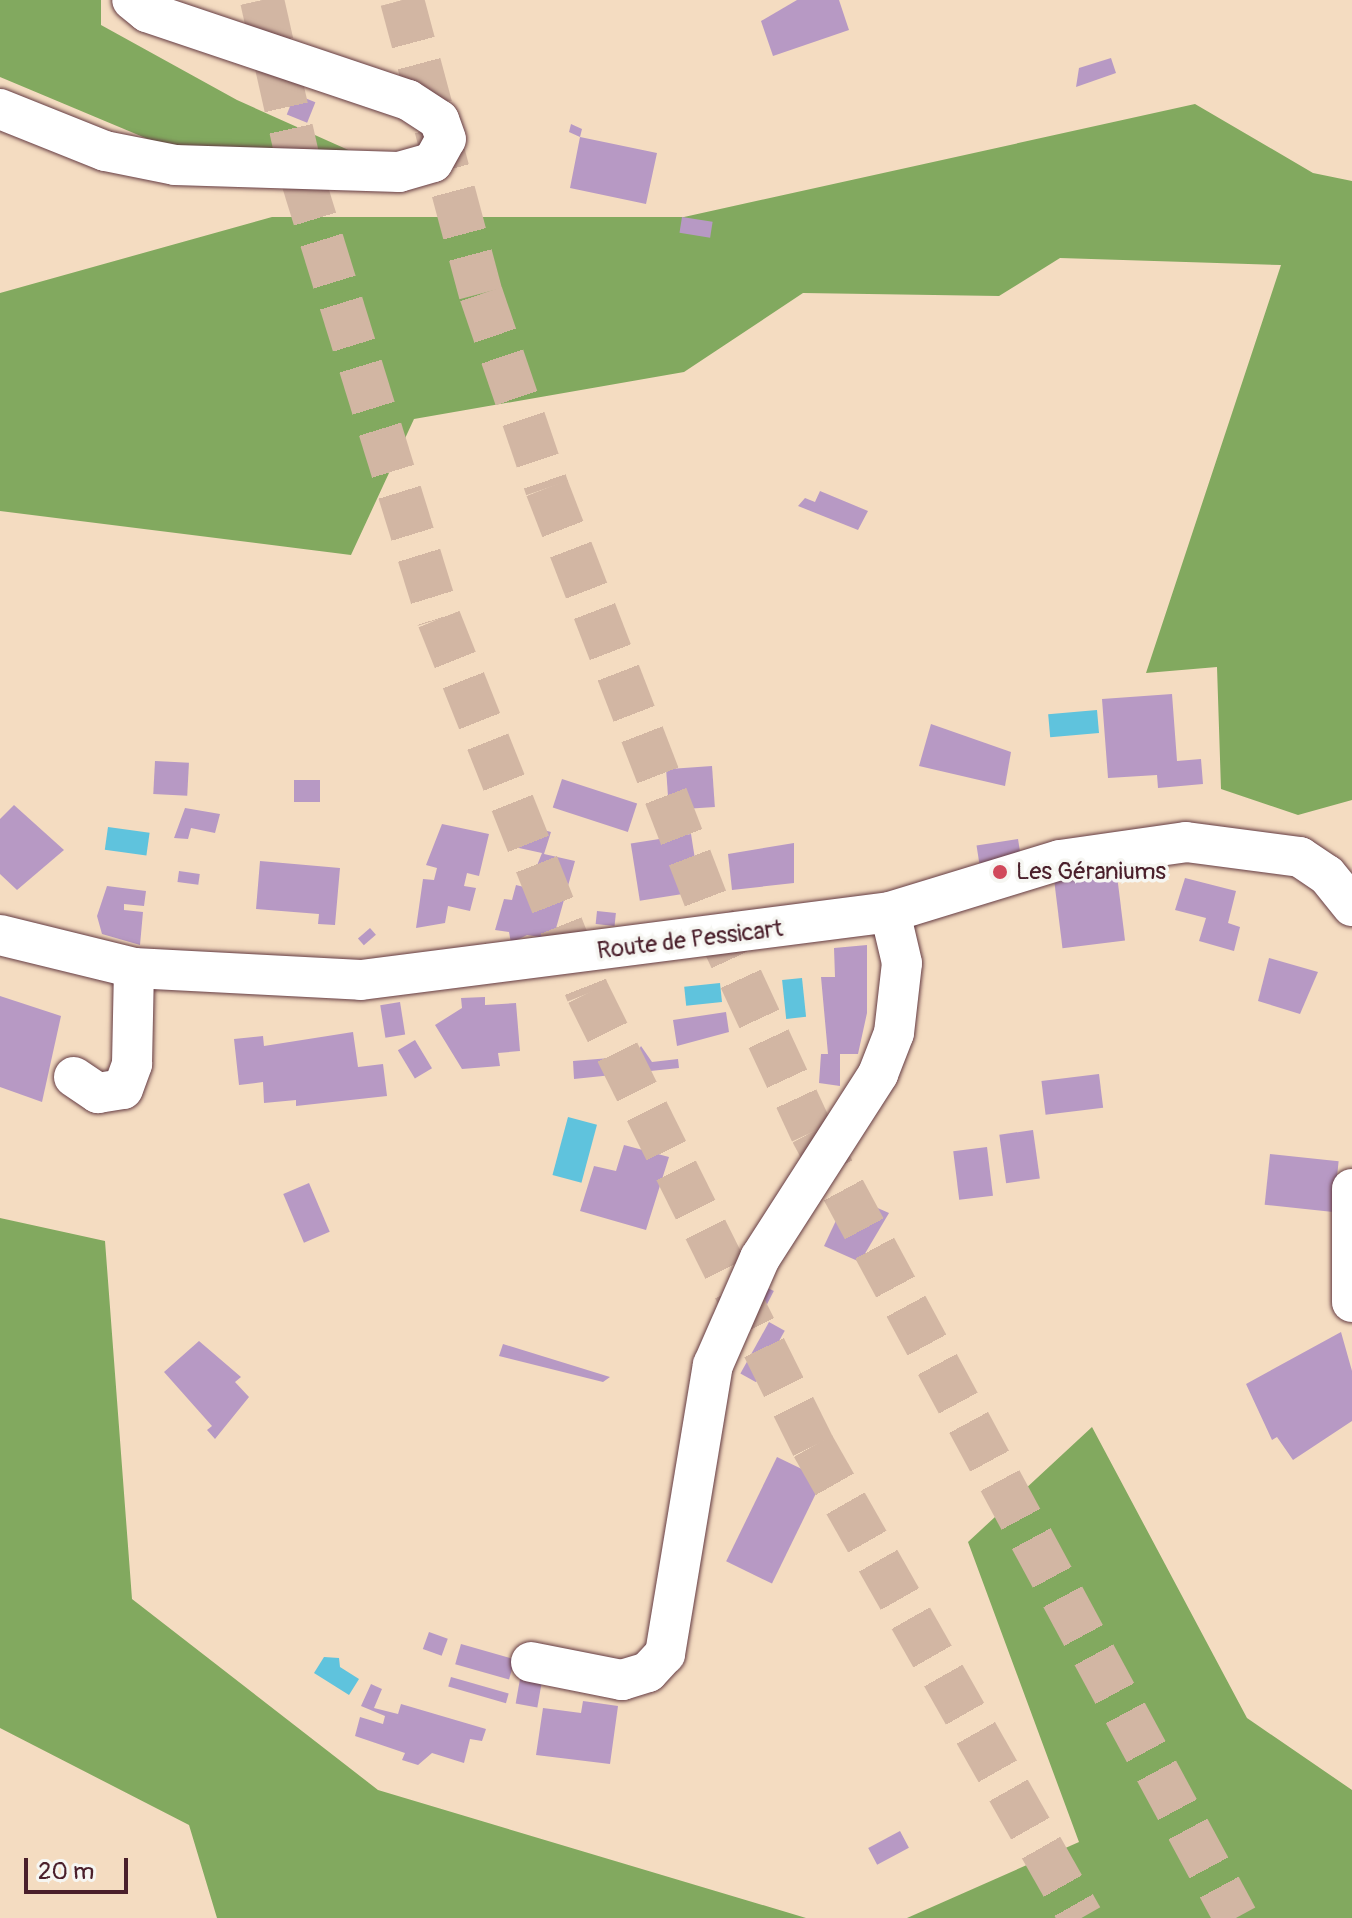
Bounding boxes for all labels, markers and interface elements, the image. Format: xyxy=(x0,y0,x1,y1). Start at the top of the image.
place label: Les Géraniums xyxy=(1016,858,1166,886)
marker: Les Géraniums xyxy=(991,863,1009,881)
street label: Route de Pessicart xyxy=(595,914,785,966)
scale bar xyxy=(28,1842,132,1892)
text: 20 m xyxy=(38,1857,94,1886)

